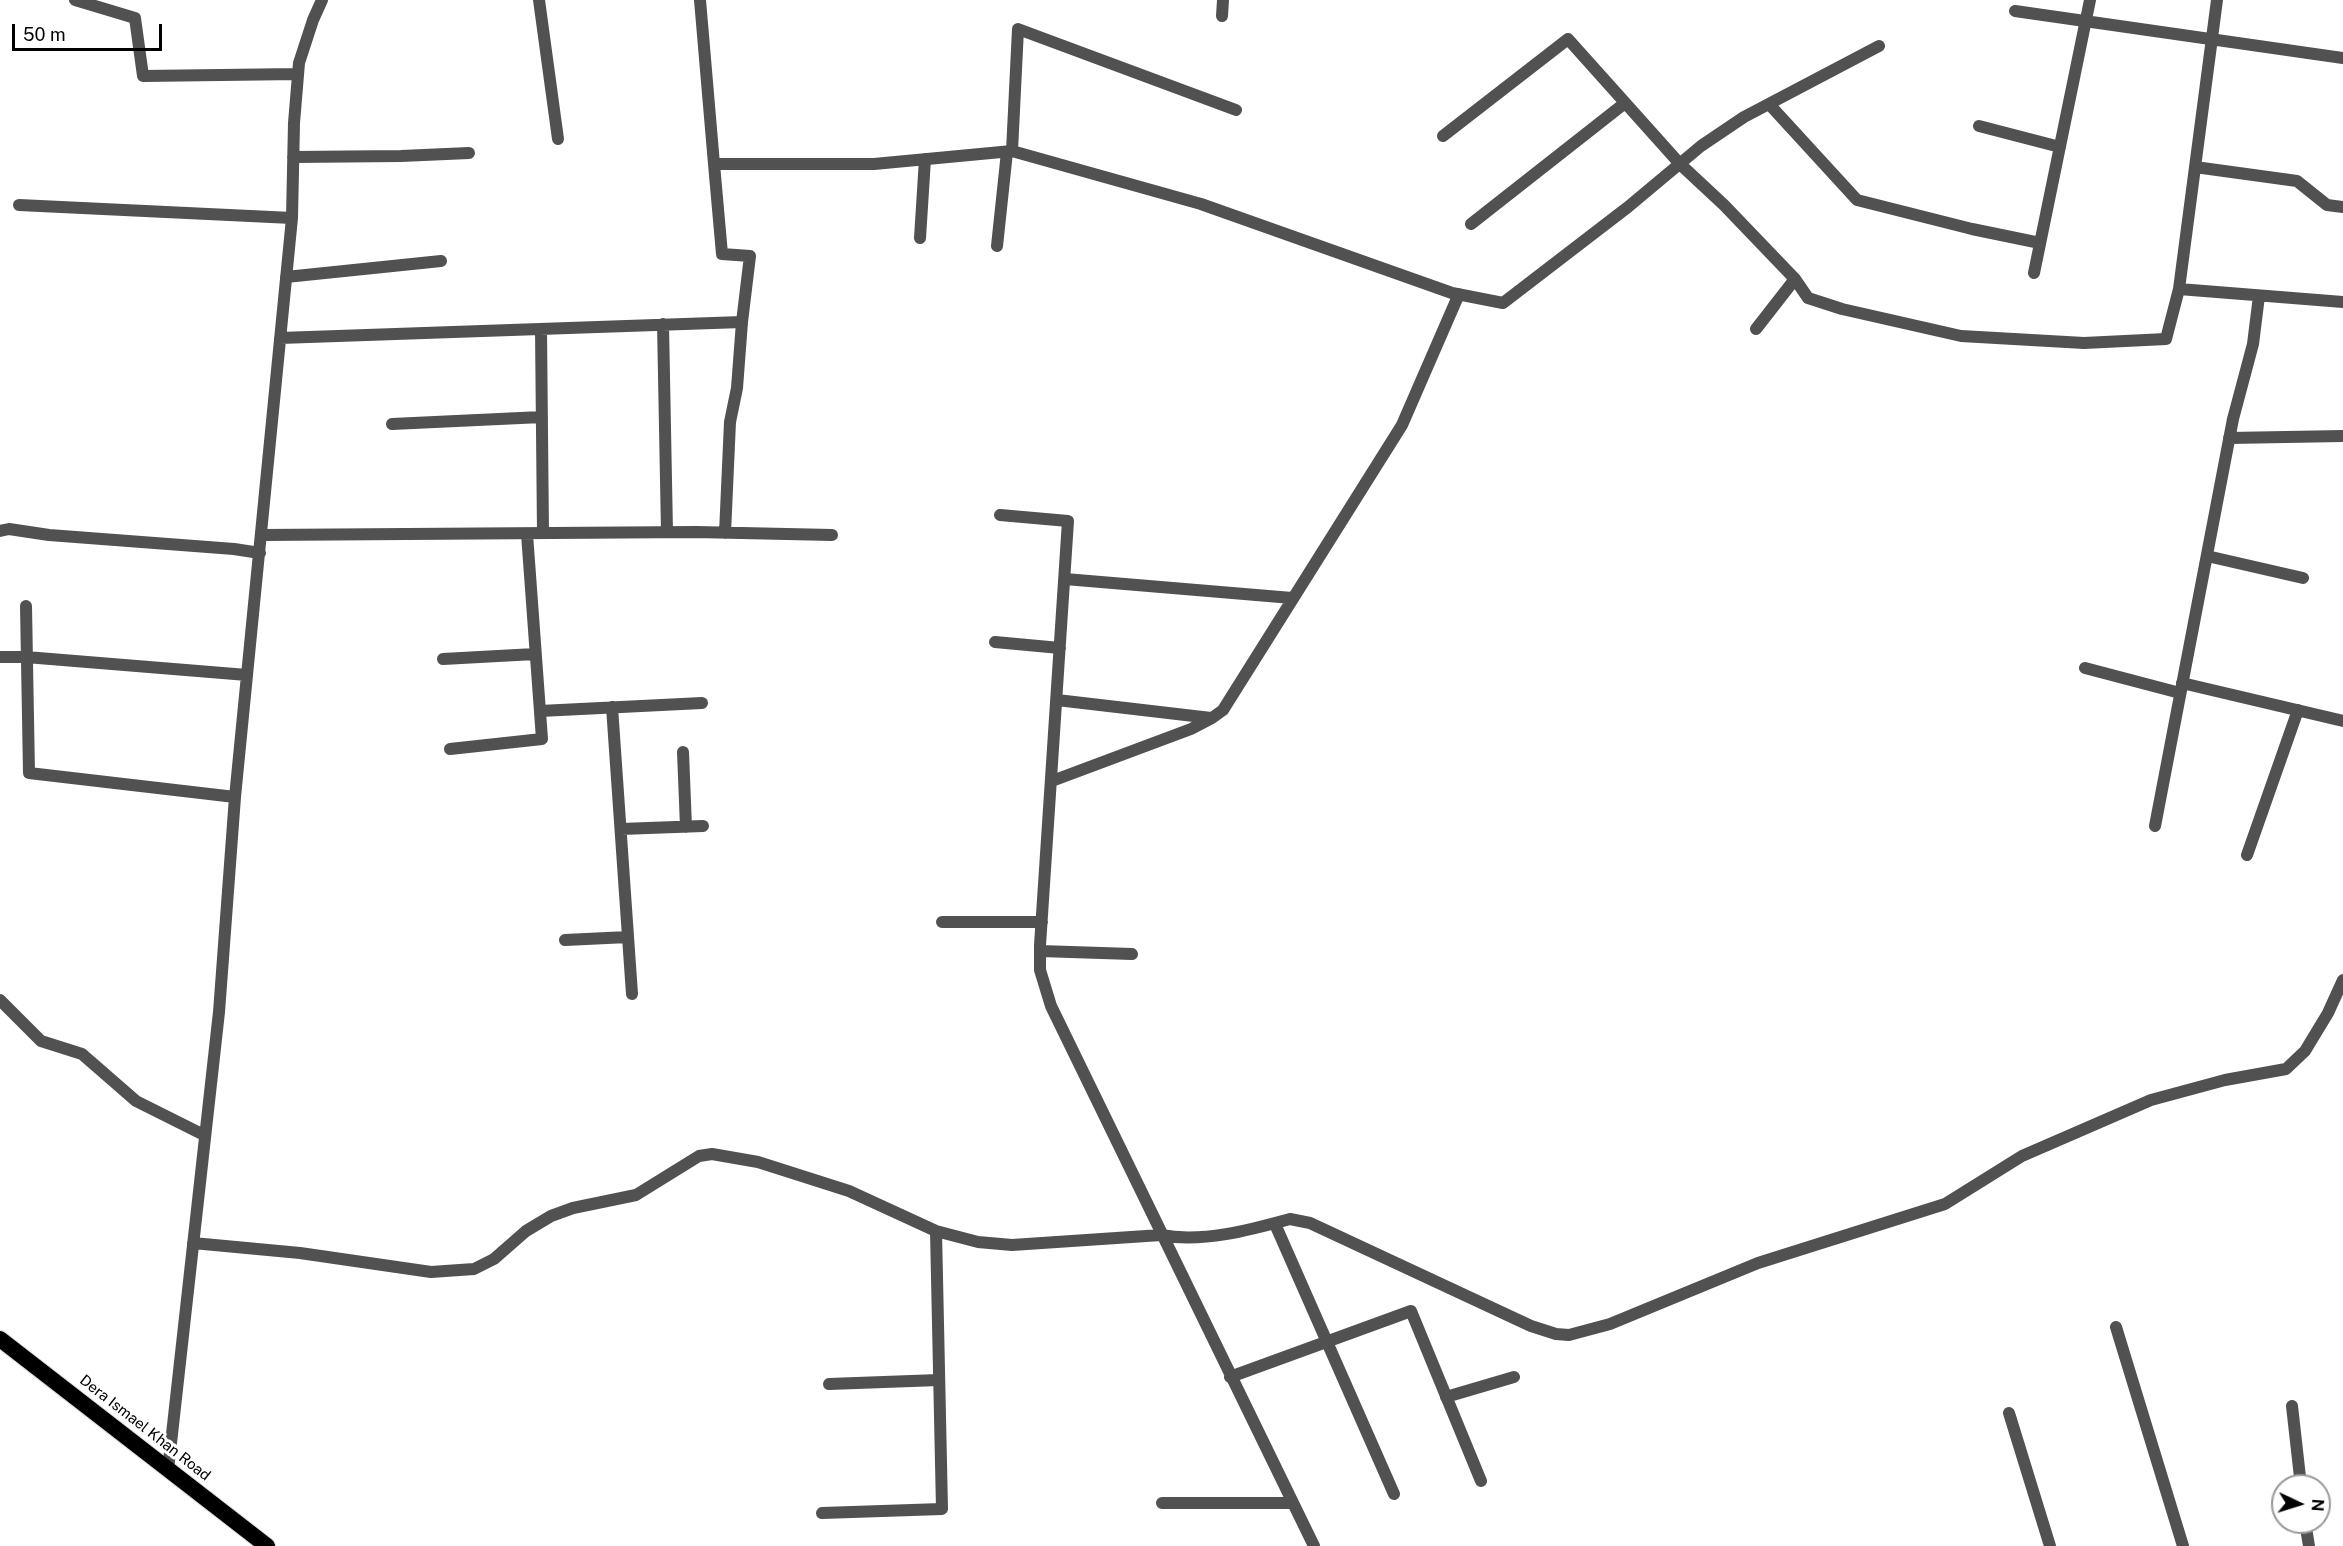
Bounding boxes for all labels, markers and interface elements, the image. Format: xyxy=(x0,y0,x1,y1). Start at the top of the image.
scale bar xyxy=(15,12,165,50)
text: 50 m xyxy=(23,24,66,45)
street label: Dera Ismael Khan Road xyxy=(76,1371,214,1485)
north arrow xyxy=(2271,1474,2331,1534)
text: N xyxy=(2308,1498,2327,1512)

